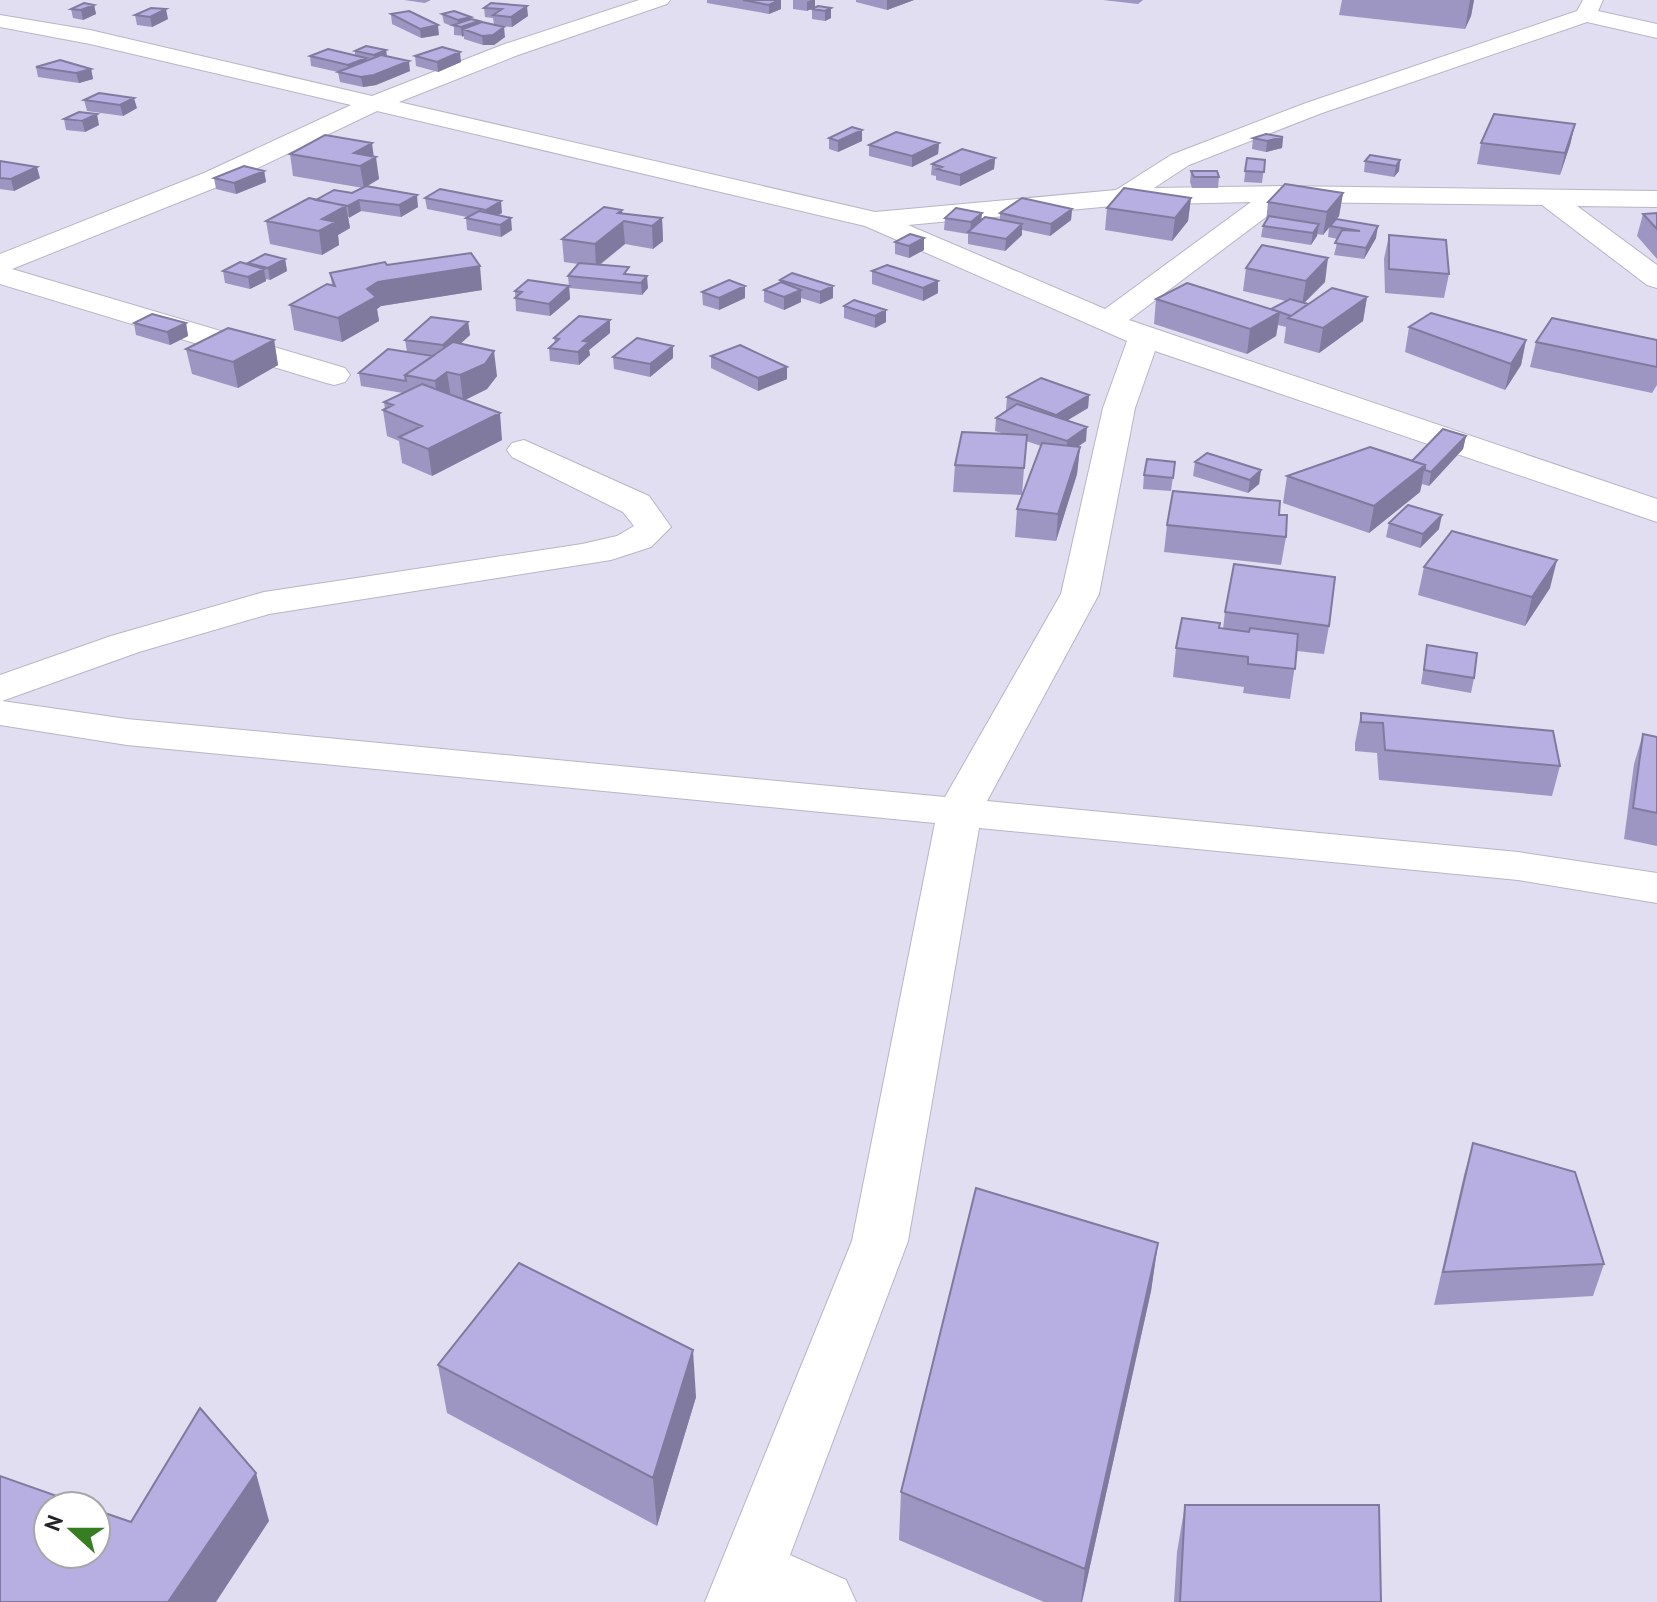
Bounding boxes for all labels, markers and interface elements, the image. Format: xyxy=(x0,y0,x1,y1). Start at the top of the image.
north arrow xyxy=(32,1490,112,1570)
text: N xyxy=(38,1511,69,1535)

